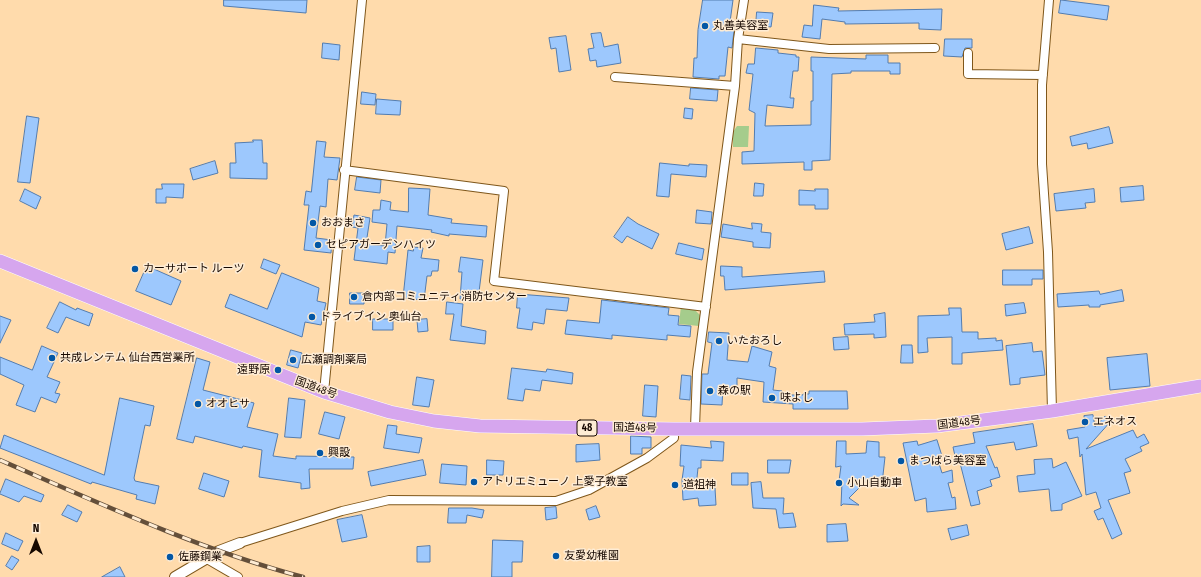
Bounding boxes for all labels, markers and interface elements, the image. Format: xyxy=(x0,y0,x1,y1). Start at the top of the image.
place label: 丸善美容室 xyxy=(713,19,768,33)
marker: 丸善美容室 xyxy=(700,21,710,31)
place label: おおまさ xyxy=(321,216,365,230)
marker: おおまさ xyxy=(308,218,318,228)
place label: セピアガーデンハイツ xyxy=(326,238,436,252)
marker: セピアガーデンハイツ xyxy=(313,240,323,250)
place label: カーサポート ルーツ xyxy=(143,262,245,276)
marker: カーサポート ルーツ xyxy=(130,264,140,274)
place label: 倉内部コミュニティ消防センター xyxy=(362,290,527,304)
marker: 倉内部コミュニティ消防センター xyxy=(349,292,359,302)
place label: ドライブイン 奥仙台 xyxy=(320,310,422,324)
marker: ドライブイン 奥仙台 xyxy=(307,312,317,322)
place label: いたおろし xyxy=(727,334,782,348)
marker: いたおろし xyxy=(714,336,724,346)
place label: 共成レンテム 仙台西営業所 xyxy=(60,351,195,365)
marker: 共成レンテム 仙台西営業所 xyxy=(47,353,57,363)
place label: 広瀬調剤薬局 xyxy=(301,353,367,367)
marker: 広瀬調剤薬局 xyxy=(288,355,298,365)
place label: 遠野原 xyxy=(237,363,270,377)
marker: 遠野原 xyxy=(273,365,283,375)
street label: 国道48号 xyxy=(293,374,339,402)
place label: 森の駅 xyxy=(718,384,751,398)
marker: 森の駅 xyxy=(705,386,715,396)
place label: 味よし xyxy=(780,391,813,405)
marker: 味よし xyxy=(767,393,777,403)
place label: オオヒサ xyxy=(206,397,250,411)
marker: オオヒサ xyxy=(193,399,203,409)
street label: 国道48号 xyxy=(936,414,982,432)
place label: エネオス xyxy=(1093,415,1137,429)
marker: エネオス xyxy=(1080,417,1090,427)
road number: 48 xyxy=(577,420,597,436)
street label: 国道48号 xyxy=(613,421,657,435)
place label: 興設 xyxy=(328,446,350,460)
marker: 興設 xyxy=(315,448,325,458)
place label: まつばら美容室 xyxy=(909,454,986,468)
marker: まつばら美容室 xyxy=(896,456,906,466)
place label: アトリエミューノ 上愛子教室 xyxy=(482,475,628,489)
place label: 小山自動車 xyxy=(847,476,902,490)
marker: アトリエミューノ 上愛子教室 xyxy=(469,477,479,487)
place label: 道祖神 xyxy=(683,478,716,492)
marker: 小山自動車 xyxy=(834,478,844,488)
marker: 道祖神 xyxy=(670,480,680,490)
north arrow xyxy=(16,521,56,561)
text: N xyxy=(33,522,39,535)
place label: 友愛幼稚園 xyxy=(564,549,619,563)
place label: 佐藤鋼業 xyxy=(178,550,222,564)
marker: 友愛幼稚園 xyxy=(551,551,561,561)
marker: 佐藤鋼業 xyxy=(165,552,175,562)

